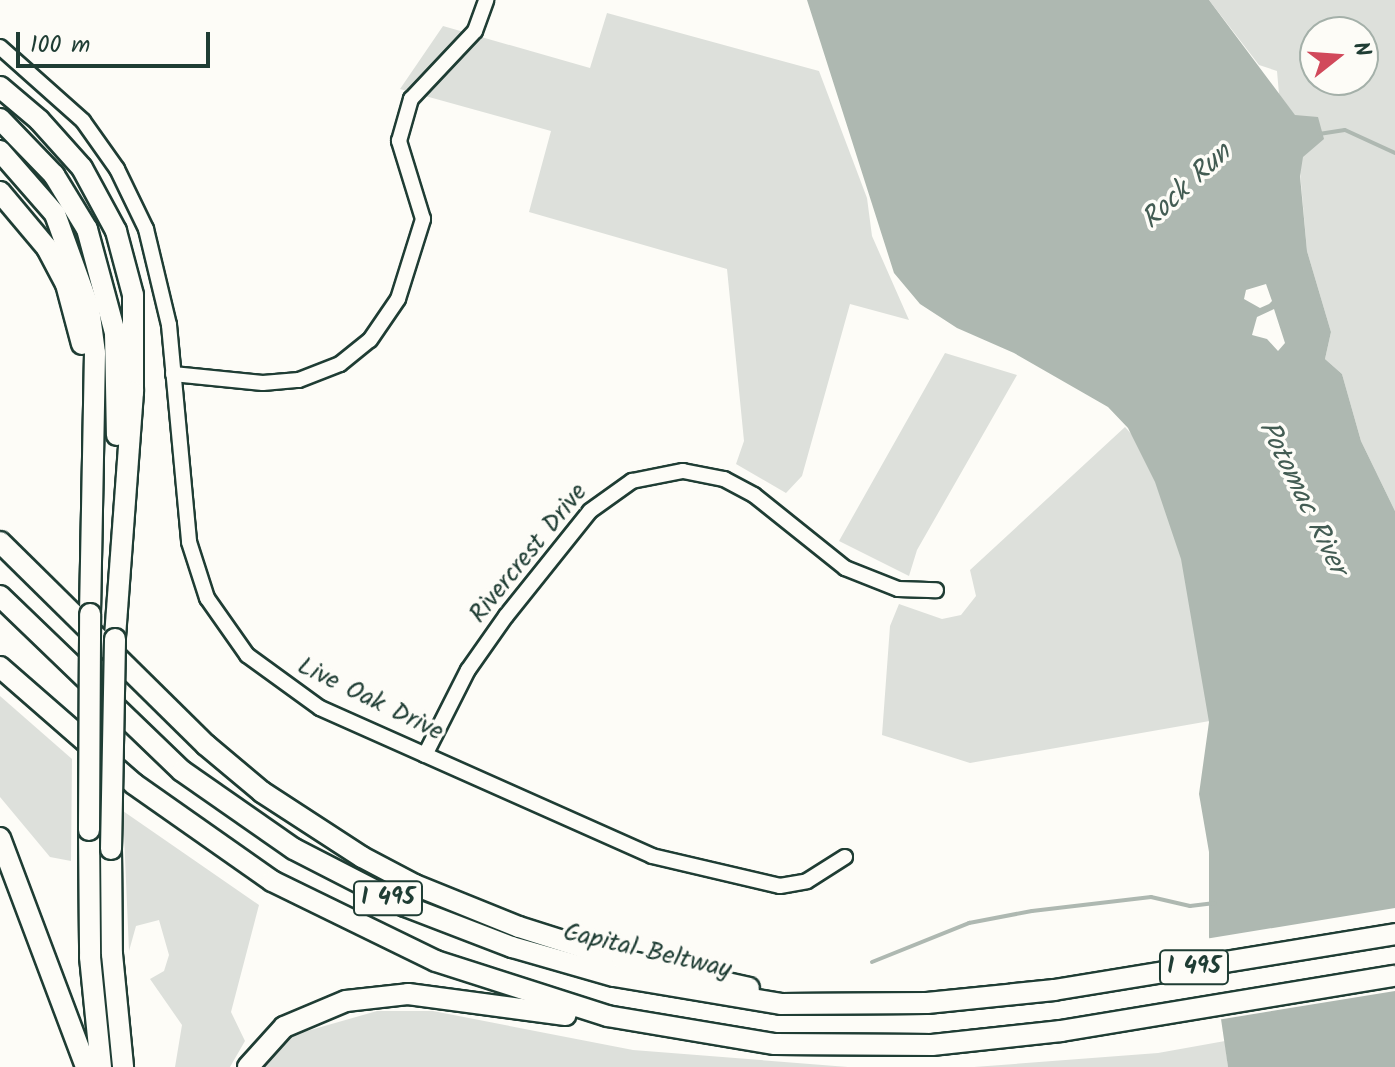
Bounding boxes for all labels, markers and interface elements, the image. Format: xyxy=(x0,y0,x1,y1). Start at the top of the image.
scale bar xyxy=(20,16,214,66)
north arrow xyxy=(1299,16,1379,96)
text: 100 m xyxy=(30,26,90,65)
text: N xyxy=(1342,38,1379,61)
water label: Rock Run xyxy=(1135,137,1239,237)
water label: Potomac River xyxy=(1250,415,1354,581)
street label: Rivercrest Drive xyxy=(463,478,595,630)
street label: Live Oak Drive xyxy=(292,651,448,749)
road number: I 495 xyxy=(352,878,424,918)
street label: Capital Beltway xyxy=(560,917,734,987)
road number: I 495 xyxy=(1158,947,1230,987)

